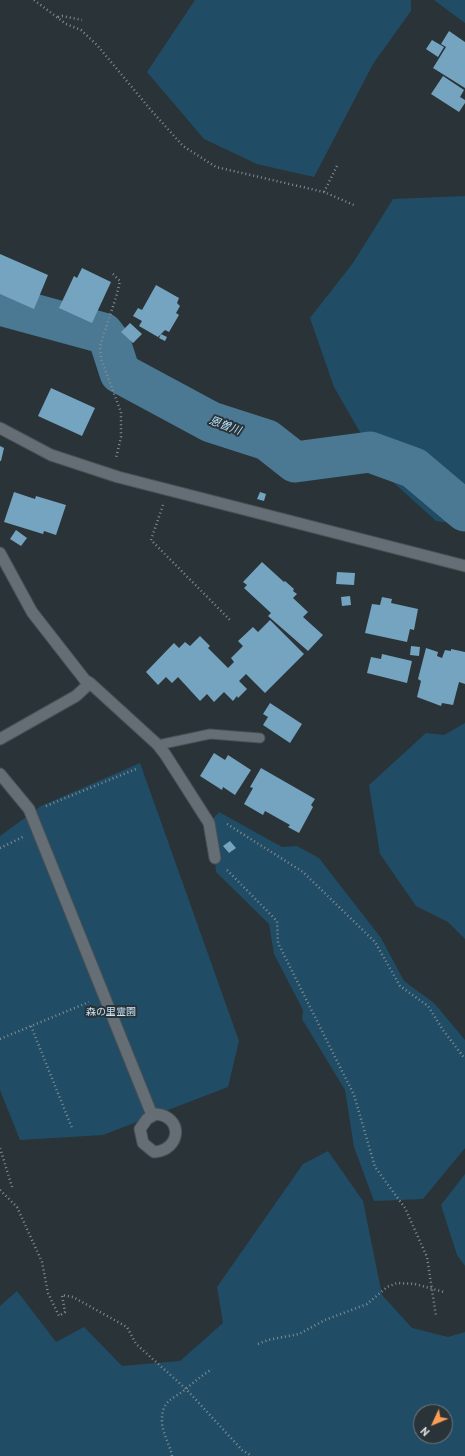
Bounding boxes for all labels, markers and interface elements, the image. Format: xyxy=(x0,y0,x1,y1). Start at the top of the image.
water label: 恩曽川 xyxy=(207,414,243,438)
park label: 森の里霊園 xyxy=(86,1006,136,1018)
north arrow xyxy=(413,1404,453,1444)
text: N xyxy=(418,1424,433,1439)

